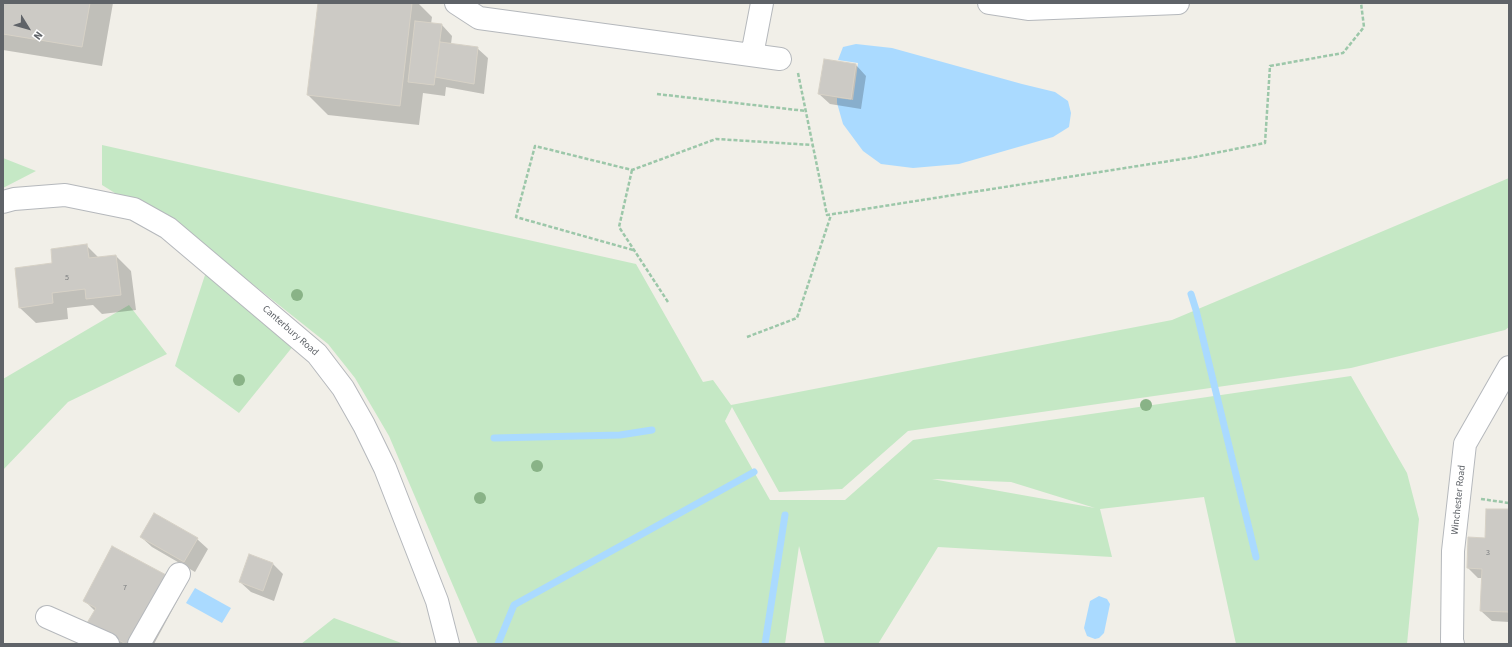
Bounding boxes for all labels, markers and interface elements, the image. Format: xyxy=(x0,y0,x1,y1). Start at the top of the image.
north arrow xyxy=(8,8,48,48)
text: N xyxy=(30,28,46,43)
house number: 5 xyxy=(65,273,69,283)
street label: Canterbury Road xyxy=(259,303,321,359)
street label: Winchester Road xyxy=(1449,465,1469,535)
house number: 3 xyxy=(1486,548,1490,558)
house number: 7 xyxy=(123,583,127,593)

